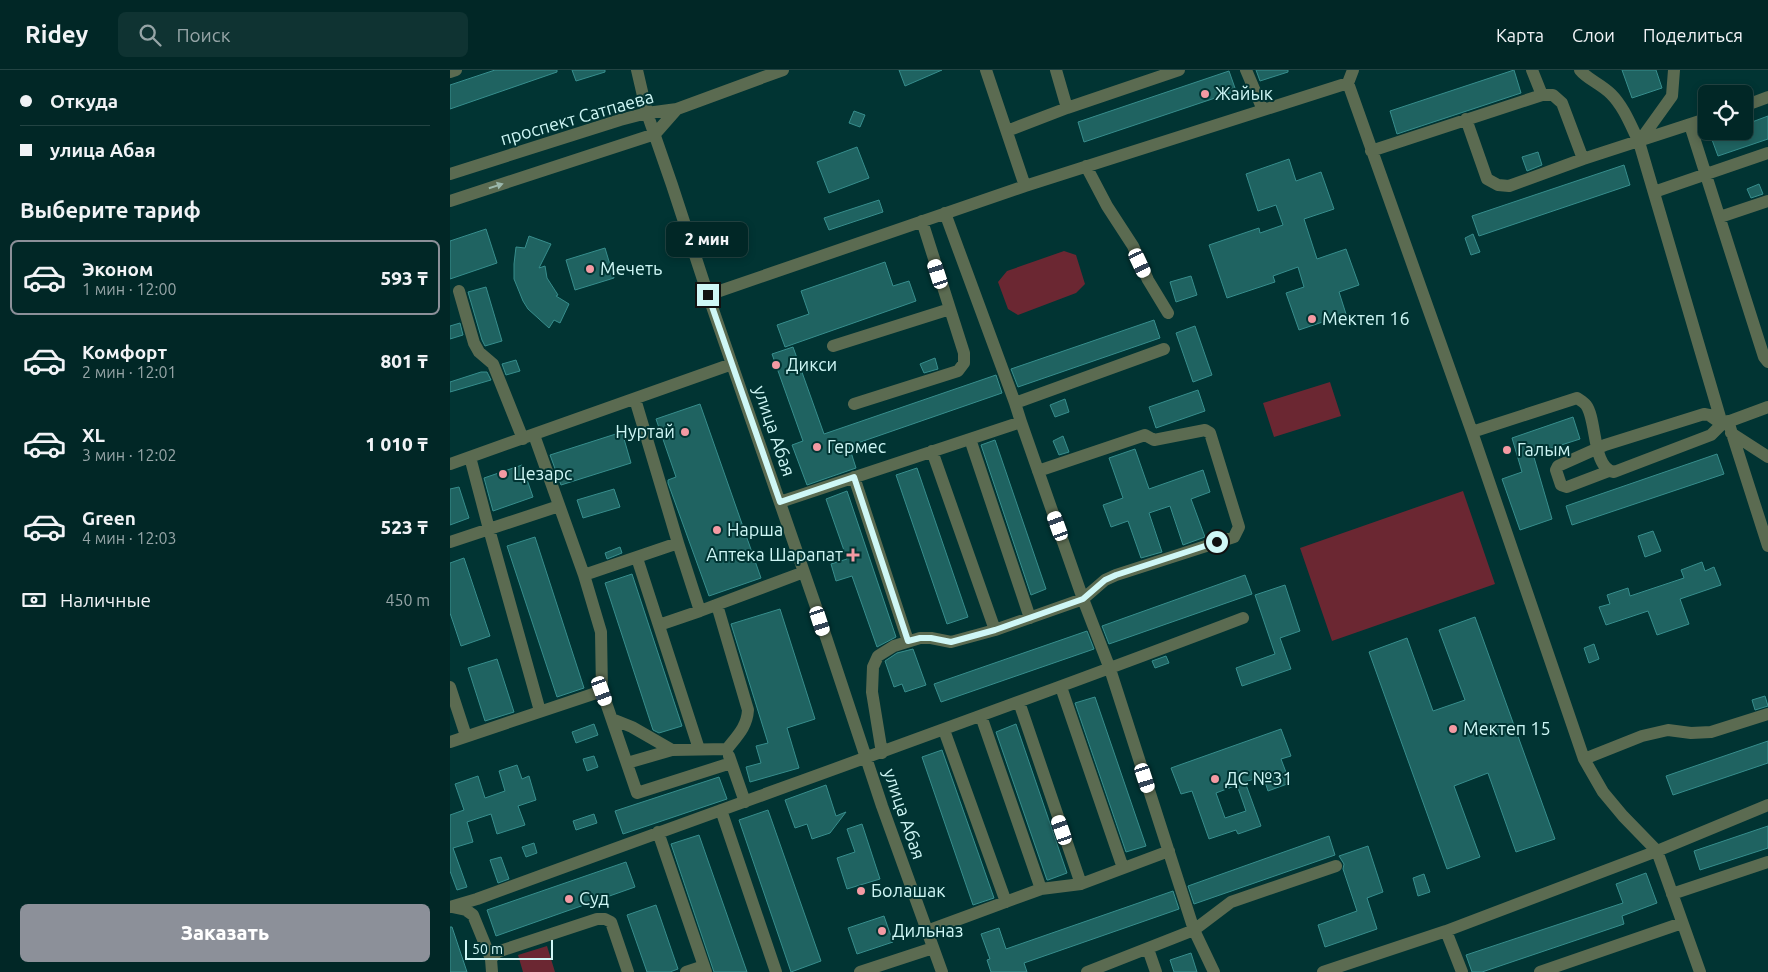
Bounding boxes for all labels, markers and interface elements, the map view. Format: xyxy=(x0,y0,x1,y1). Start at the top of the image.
search box xyxy=(118,12,468,57)
text: Ridey xyxy=(25,21,88,48)
icon: search xyxy=(136,21,164,49)
text: Поиск xyxy=(176,24,230,46)
text: Карта xyxy=(1496,25,1544,45)
text: Слои xyxy=(1572,25,1615,45)
text: Поделиться xyxy=(1643,25,1743,45)
place label: Жайык xyxy=(1215,83,1273,103)
map controls xyxy=(1698,85,1753,140)
button: locate xyxy=(1698,85,1753,140)
street label: проспект Сатпаева xyxy=(498,86,656,148)
marker: Жайык xyxy=(1199,88,1211,100)
text: Откуда xyxy=(50,90,118,112)
text: улица Абая xyxy=(50,139,156,161)
one-way arrow xyxy=(489,182,504,189)
text: Выберите тариф xyxy=(20,197,201,222)
callout: 2 мин xyxy=(667,222,749,258)
text: 2 мин xyxy=(685,230,729,248)
car xyxy=(1126,246,1153,280)
icon: car xyxy=(22,255,67,300)
car xyxy=(926,257,949,291)
text: Эконом xyxy=(82,258,153,280)
place label: Мечеть xyxy=(600,258,662,278)
marker: Мечеть xyxy=(584,263,596,275)
text: 593 ₸ xyxy=(381,267,428,289)
text: 1 мин · 12:00 xyxy=(82,280,176,298)
route end xyxy=(697,284,719,306)
place label: Мектеп 16 xyxy=(1322,308,1410,328)
marker: Мектеп 16 xyxy=(1306,313,1318,325)
icon: car xyxy=(22,338,67,383)
text: Комфорт xyxy=(82,341,167,363)
text: 801 ₸ xyxy=(381,350,428,372)
place label: Дикси xyxy=(786,354,837,374)
marker: Дикси xyxy=(770,359,782,371)
text: 2 мин · 12:01 xyxy=(82,363,176,381)
street label: улица Абая xyxy=(750,383,800,479)
icon: car xyxy=(22,421,67,466)
place label: Нуртай xyxy=(615,421,675,441)
text: XL xyxy=(82,424,105,446)
marker: Нуртай xyxy=(679,426,691,438)
text: 1 010 ₸ xyxy=(365,433,428,455)
place label: Гермес xyxy=(827,436,886,456)
place label: Галым xyxy=(1517,439,1571,459)
marker: Гермес xyxy=(811,441,823,453)
marker: Галым xyxy=(1501,444,1513,456)
text: 3 мин · 12:02 xyxy=(82,446,176,464)
place label: Цезарс xyxy=(513,463,572,483)
marker: Цезарс xyxy=(497,468,509,480)
icon: car xyxy=(22,504,67,549)
text: Green xyxy=(82,507,136,529)
car xyxy=(1045,509,1070,543)
text: 523 ₸ xyxy=(381,516,428,538)
place label: Нарша xyxy=(727,519,783,539)
marker: Нарша xyxy=(711,524,723,536)
text: 4 мин · 12:03 xyxy=(82,529,176,547)
route start xyxy=(1206,531,1228,553)
place label: Аптека Шарапат xyxy=(706,544,843,564)
marker: Аптека Шарапат xyxy=(847,549,859,561)
icon: cash xyxy=(20,586,48,614)
text: Наличные xyxy=(60,589,151,611)
text: 450 m xyxy=(385,591,430,609)
car xyxy=(808,604,831,638)
car xyxy=(589,674,614,708)
place label: Мектеп 15 xyxy=(1463,718,1551,738)
marker: Мектеп 15 xyxy=(1447,723,1459,735)
car xyxy=(1133,761,1156,795)
street label: улица Абая xyxy=(880,766,930,862)
place label: ДС №31 xyxy=(1225,768,1293,788)
marker: ДС №31 xyxy=(1209,773,1221,785)
car xyxy=(1050,813,1073,847)
place label: Болашак xyxy=(871,880,946,900)
marker: Болашак xyxy=(855,885,867,897)
place label: Суд xyxy=(579,888,609,908)
marker: Суд xyxy=(563,893,575,905)
button: Заказать xyxy=(20,904,430,962)
place label: Дильназ xyxy=(892,920,963,940)
marker: Дильназ xyxy=(876,925,888,937)
scale bar xyxy=(465,937,552,960)
text: 50 m xyxy=(472,941,503,957)

